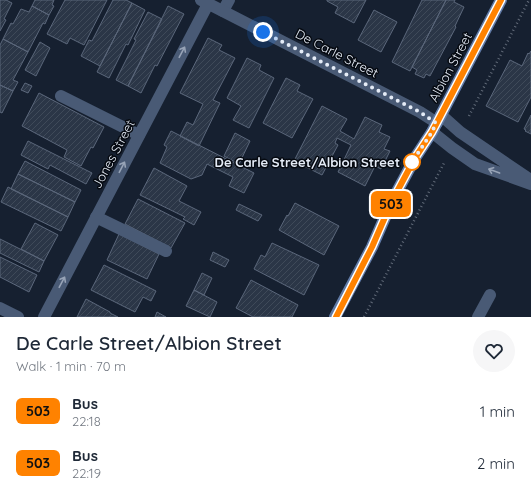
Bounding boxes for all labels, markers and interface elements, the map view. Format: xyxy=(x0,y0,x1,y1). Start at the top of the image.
your location xyxy=(253,22,273,42)
street label: De Carle Street xyxy=(293,25,381,81)
street label: Albion Street xyxy=(425,29,475,105)
one-way arrow xyxy=(179,46,186,58)
street label: Jones Street xyxy=(88,117,138,191)
marker: De Carle Street/Albion Street xyxy=(403,153,421,171)
place label: De Carle Street/Albion Street xyxy=(215,154,400,170)
one-way arrow xyxy=(119,161,126,173)
one-way arrow xyxy=(489,167,501,175)
line badge: 503 xyxy=(368,191,414,217)
text: 503 xyxy=(379,195,403,213)
one-way arrow xyxy=(58,277,66,289)
button: heart xyxy=(473,330,515,372)
text: De Carle Street/Albion Street xyxy=(16,331,282,355)
text: Walk · 1 min · 70 m xyxy=(16,358,126,374)
text: Bus xyxy=(72,394,98,413)
text: 503 xyxy=(26,402,50,420)
text: 1 min xyxy=(480,402,515,421)
text: 22:18 xyxy=(72,413,101,429)
text: Bus xyxy=(72,446,98,465)
text: 503 xyxy=(26,454,50,472)
text: 2 min xyxy=(477,454,515,473)
text: 22:19 xyxy=(72,465,101,481)

